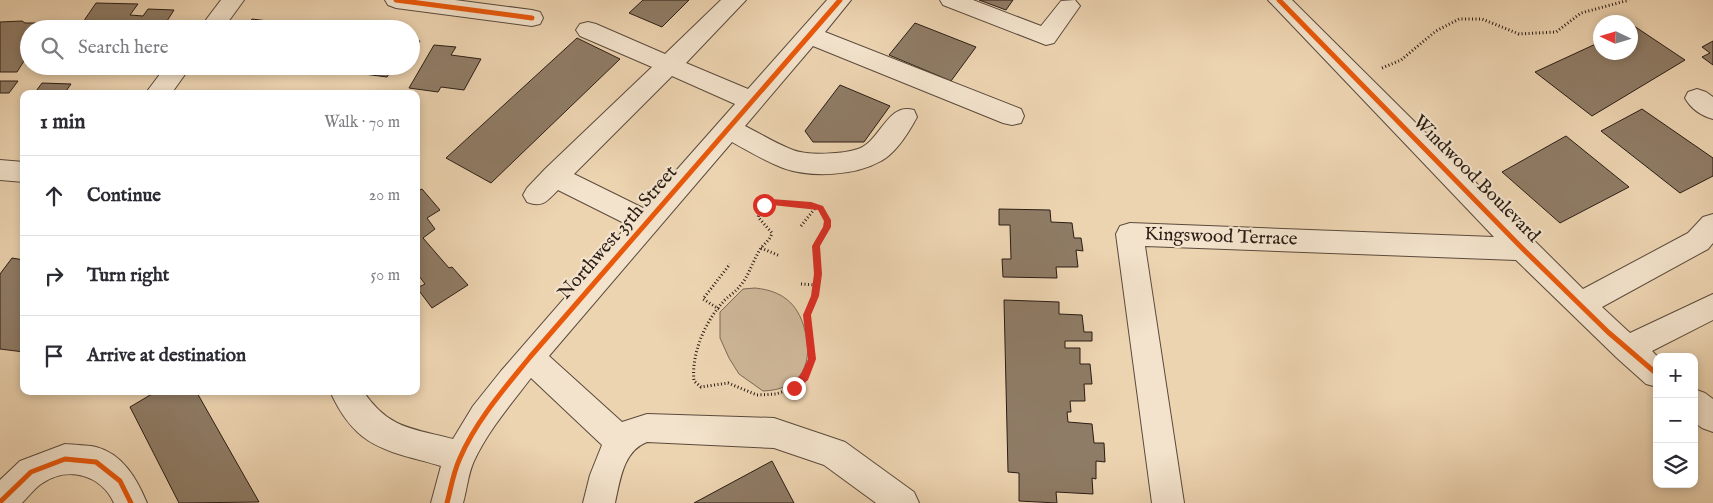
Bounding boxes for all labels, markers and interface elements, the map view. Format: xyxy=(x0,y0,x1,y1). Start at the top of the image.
north arrow xyxy=(1593,15,1638,60)
search box xyxy=(20,20,420,75)
icon: search xyxy=(38,34,66,62)
text: Search here xyxy=(78,36,169,60)
text: 1 min xyxy=(40,109,85,136)
street label: Windwood Boulevard xyxy=(1407,110,1545,248)
text: Walk · 70 m xyxy=(324,113,400,133)
street label: Northwest 35th Street xyxy=(553,161,683,305)
icon: ahead xyxy=(40,182,68,210)
text: Continue xyxy=(87,184,161,208)
text: 20 m xyxy=(369,186,400,206)
route start xyxy=(753,194,776,217)
street label: Kingswood Terrace xyxy=(1144,222,1298,252)
icon: right xyxy=(40,262,68,290)
text: Turn right xyxy=(87,264,169,288)
text: 50 m xyxy=(371,266,400,286)
icon: arrive xyxy=(40,342,68,370)
text: Arrive at destination xyxy=(87,344,246,368)
map controls xyxy=(1653,353,1698,488)
button: + xyxy=(1653,353,1698,398)
route end xyxy=(783,377,806,400)
button: − xyxy=(1653,398,1698,443)
button: layers xyxy=(1653,443,1698,488)

